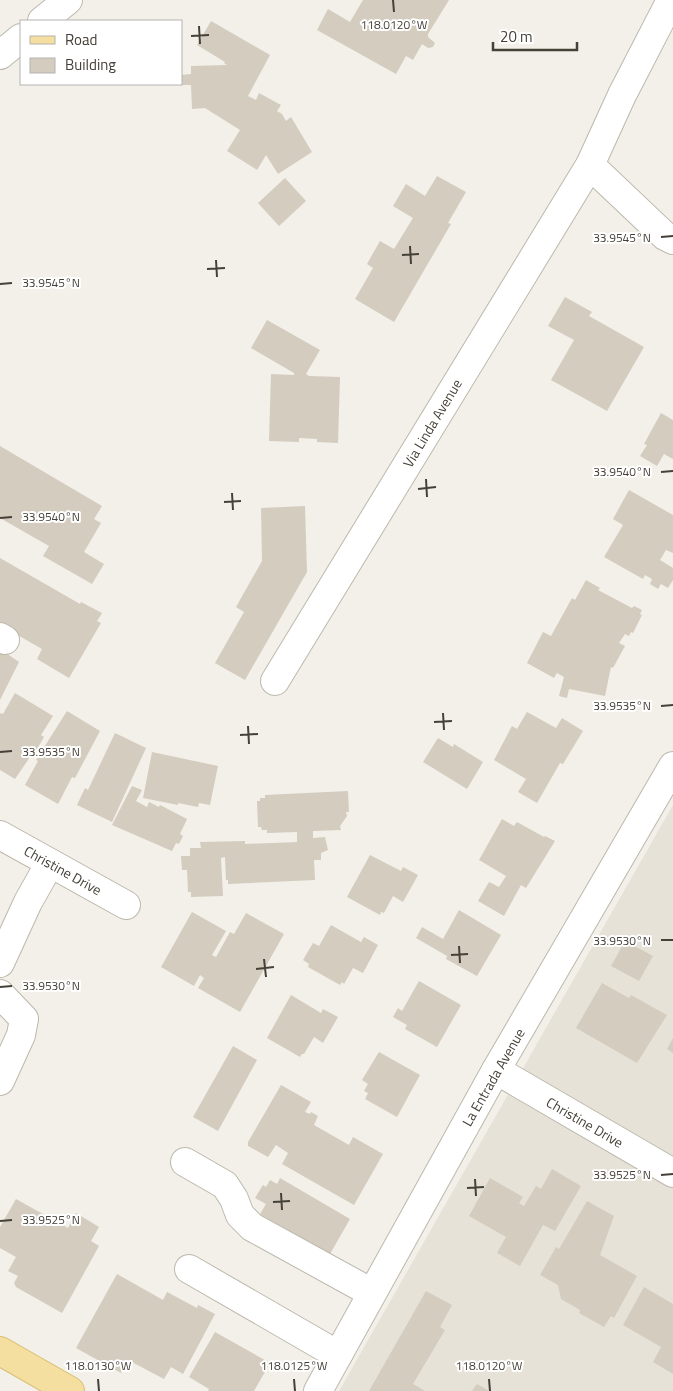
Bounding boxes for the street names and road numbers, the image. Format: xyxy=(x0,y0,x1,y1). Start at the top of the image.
street label: Via Linda Avenue xyxy=(397,375,467,471)
street label: Christine Drive xyxy=(20,840,106,900)
street label: La Entrada Avenue xyxy=(456,1024,530,1130)
street label: Christine Drive xyxy=(543,1091,627,1153)

